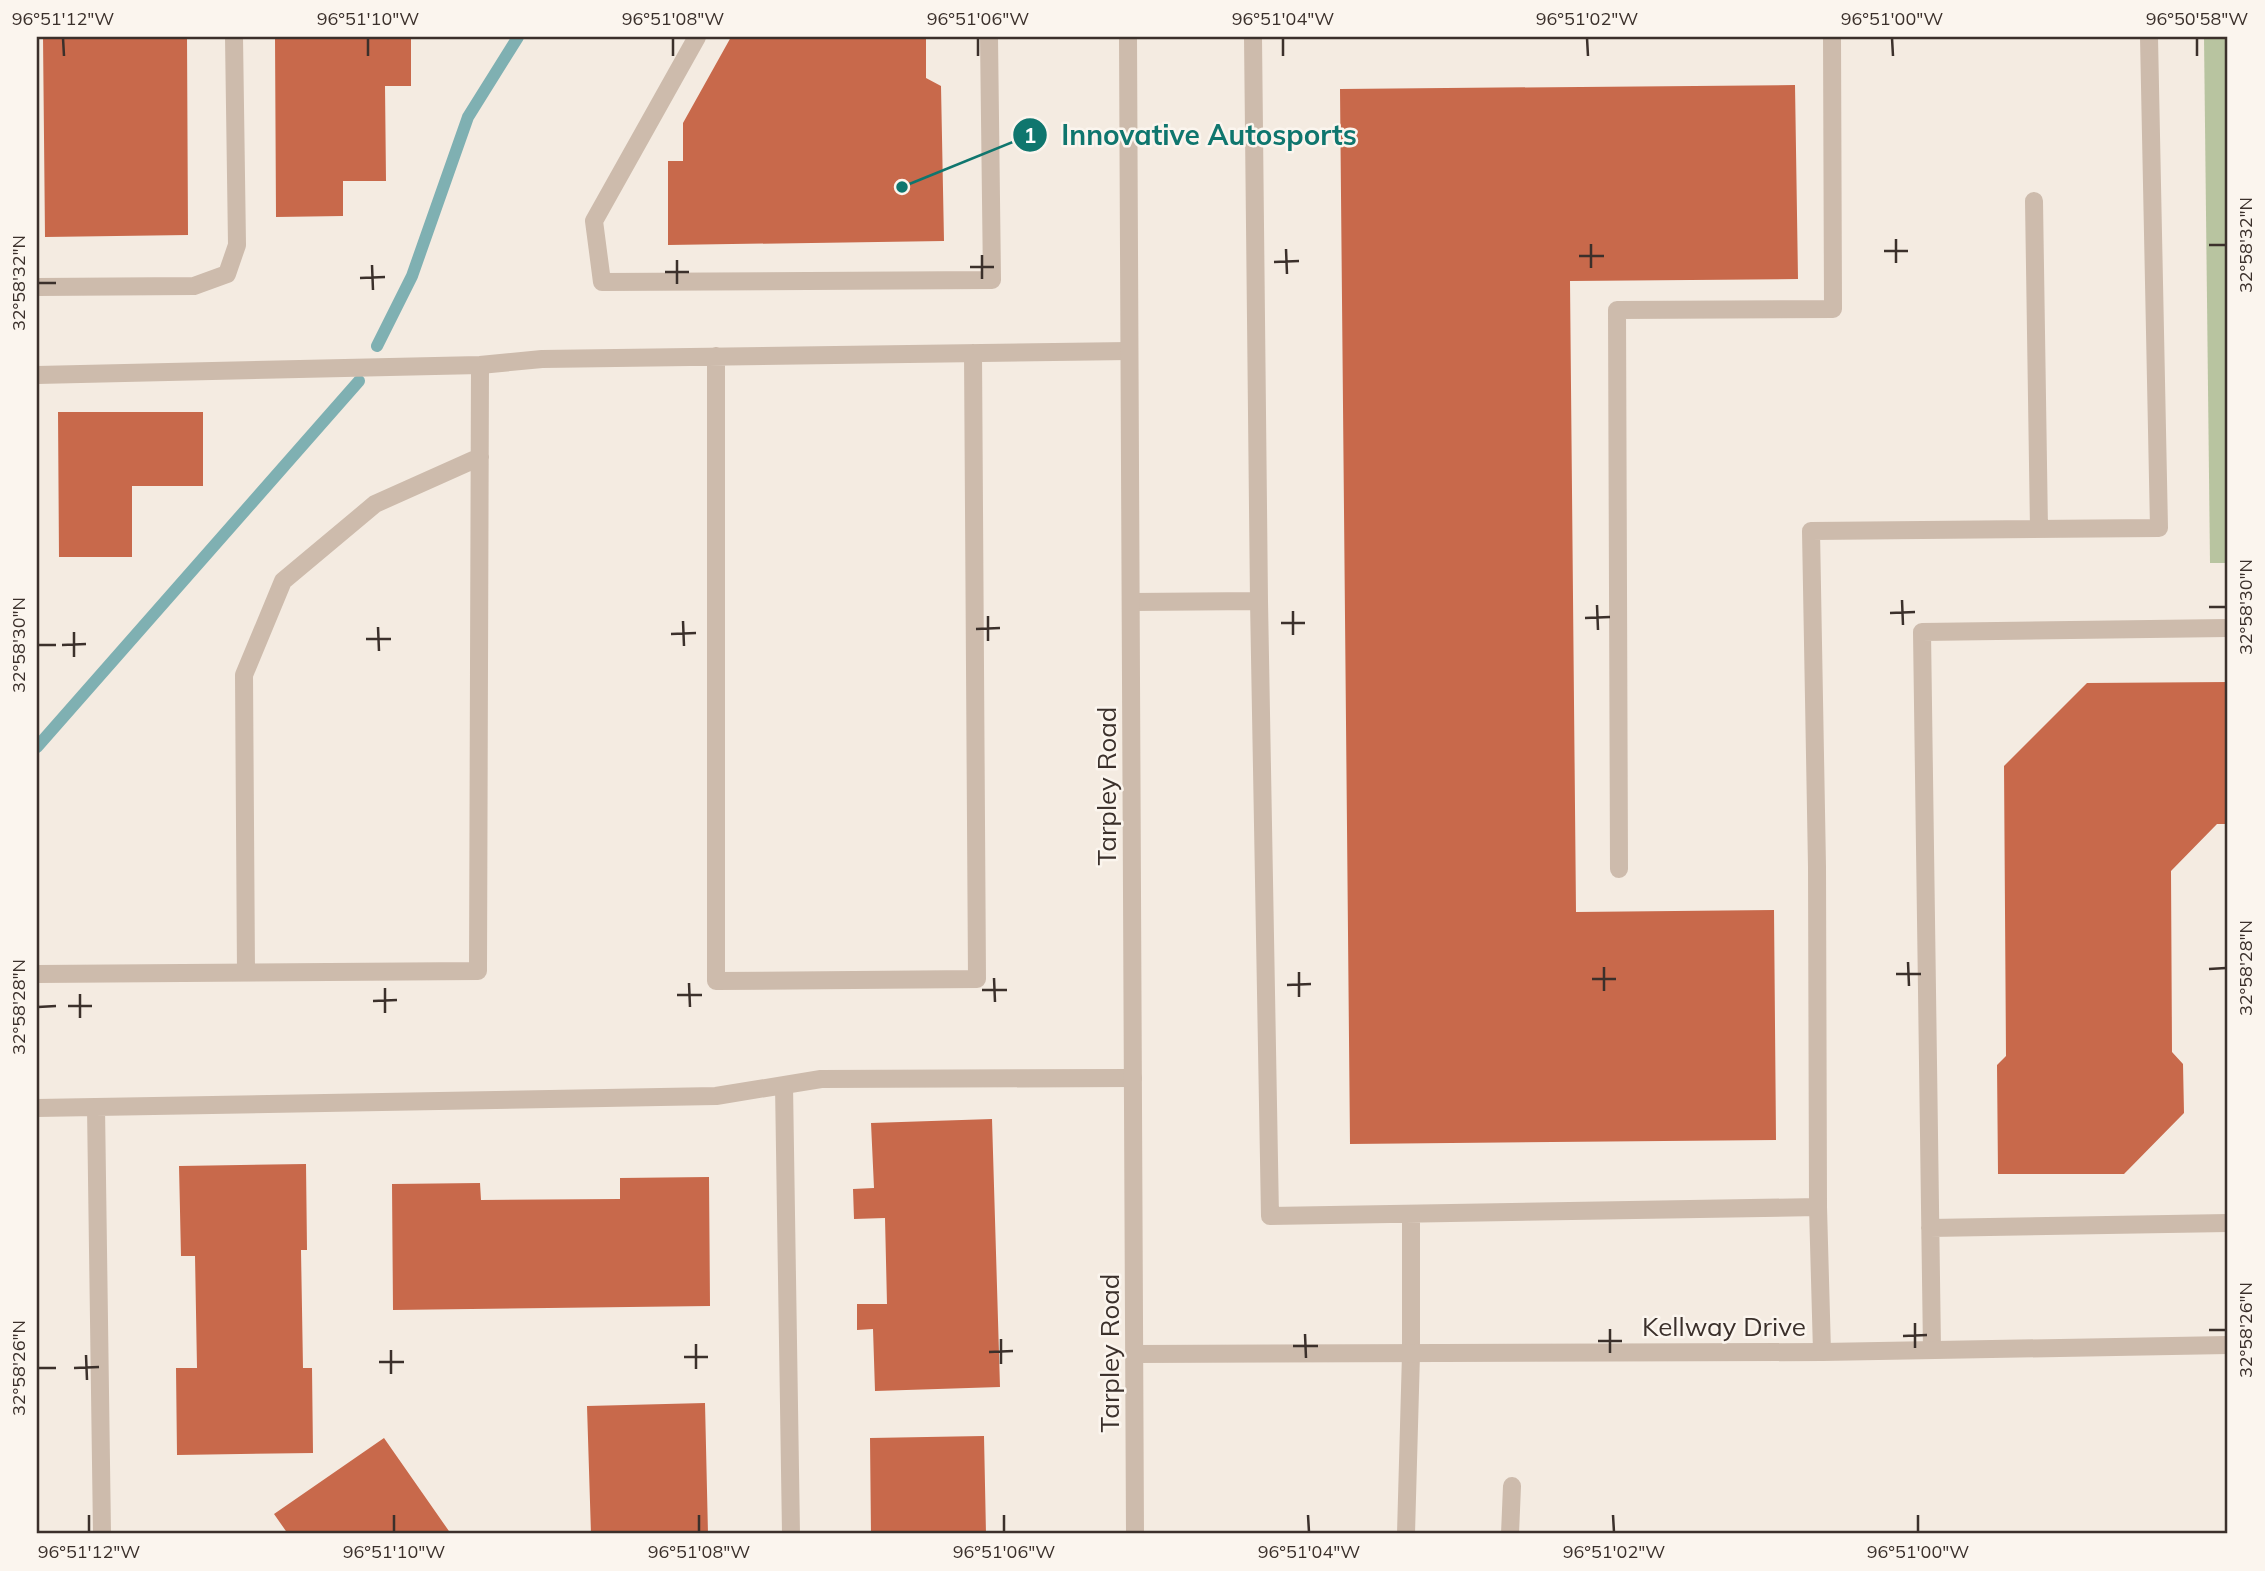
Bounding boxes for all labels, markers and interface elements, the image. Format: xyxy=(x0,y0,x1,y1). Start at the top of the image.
text: 96°51'12"W xyxy=(12,7,114,30)
text: 96°51'10"W xyxy=(317,7,419,30)
text: 96°51'08"W xyxy=(622,7,724,30)
text: 96°51'06"W xyxy=(927,7,1029,30)
text: 96°51'04"W xyxy=(1232,7,1334,30)
text: 96°51'02"W xyxy=(1536,7,1638,30)
text: 96°51'00"W xyxy=(1841,7,1943,30)
text: 96°50'58"W xyxy=(2146,7,2248,30)
callout: Innovative Autosports xyxy=(1012,111,1371,160)
text: Innovative Autosports xyxy=(1061,117,1357,152)
text: 1 xyxy=(1024,122,1036,148)
text: 32°58'32"N xyxy=(2234,197,2257,293)
text: 32°58'32"N xyxy=(7,235,30,331)
text: 32°58'30"N xyxy=(2234,559,2257,655)
text: 32°58'30"N xyxy=(7,597,30,693)
street label: Tarpley Road xyxy=(1090,707,1123,865)
text: 32°58'28"N xyxy=(2234,920,2257,1016)
text: 32°58'28"N xyxy=(7,959,30,1055)
street label: Tarpley Road xyxy=(1093,1274,1126,1432)
text: 32°58'26"N xyxy=(2234,1282,2257,1378)
street label: Kellway Drive xyxy=(1642,1310,1806,1343)
text: 32°58'26"N xyxy=(7,1320,30,1416)
text: 96°51'12"W xyxy=(38,1540,140,1563)
text: 96°51'10"W xyxy=(343,1540,445,1563)
text: 96°51'08"W xyxy=(648,1540,750,1563)
text: 96°51'06"W xyxy=(953,1540,1055,1563)
text: 96°51'04"W xyxy=(1258,1540,1360,1563)
text: 96°51'02"W xyxy=(1563,1540,1665,1563)
text: 96°51'00"W xyxy=(1867,1540,1969,1563)

